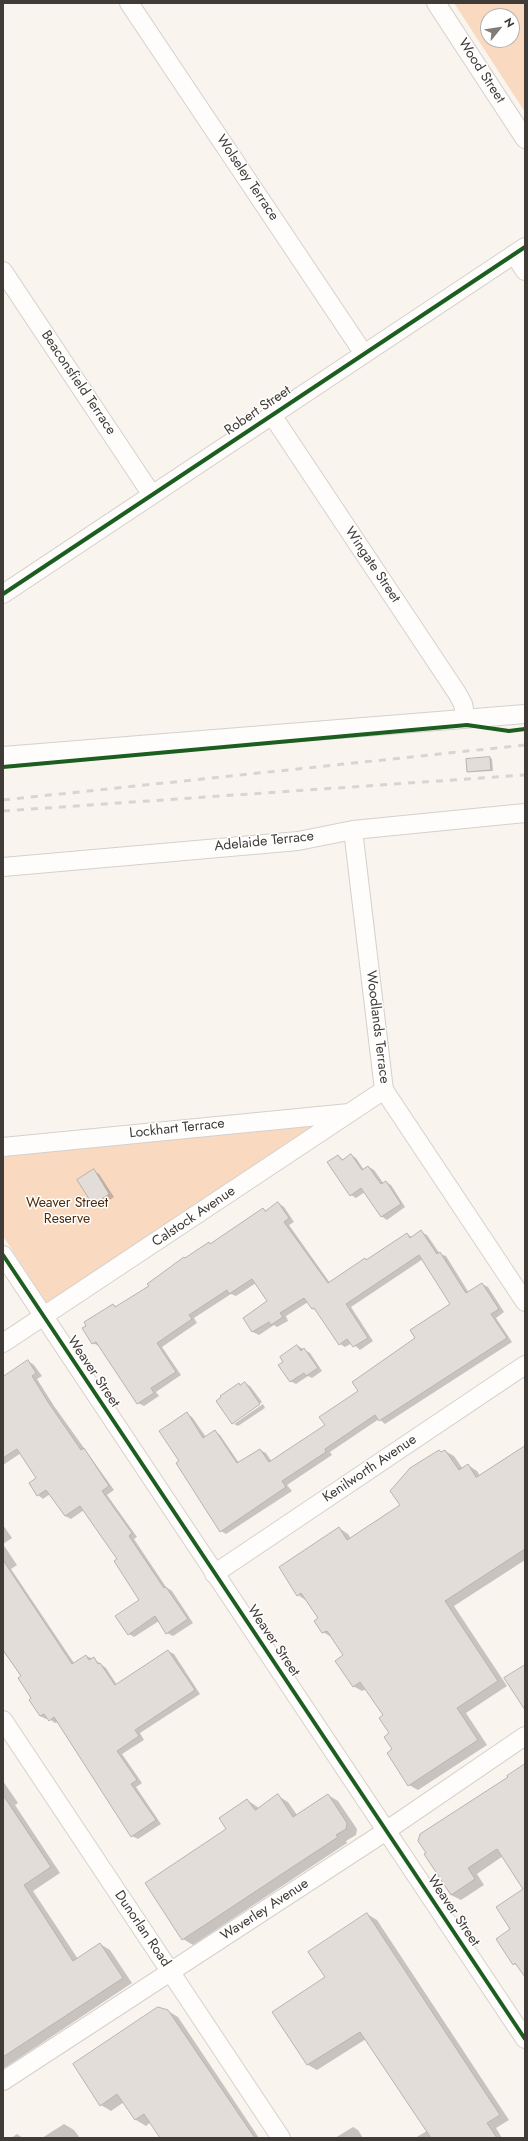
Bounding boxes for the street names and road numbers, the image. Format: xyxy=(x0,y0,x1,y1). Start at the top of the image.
street label: Wood Street xyxy=(454,36,508,106)
street label: Wolseley Terrace xyxy=(212,132,282,224)
street label: Beaconsfield Terrace xyxy=(37,328,119,438)
street label: Robert Street xyxy=(222,383,294,439)
street label: Wingate Street xyxy=(341,524,403,606)
street label: Adelaide Terrace xyxy=(213,828,315,856)
street label: Woodlands Terrace xyxy=(362,970,392,1084)
street label: Lockhart Terrace xyxy=(128,1116,226,1142)
street label: Calstock Avenue xyxy=(149,1183,239,1251)
street label: Weaver Street xyxy=(63,1333,123,1411)
street label: Kenilworth Avenue xyxy=(320,1432,420,1506)
street label: Weaver Street xyxy=(243,1602,303,1680)
street label: Weaver Street xyxy=(423,1872,483,1950)
street label: Waverley Avenue xyxy=(218,1875,312,1945)
street label: Dunorlan Road xyxy=(110,1888,174,1970)

